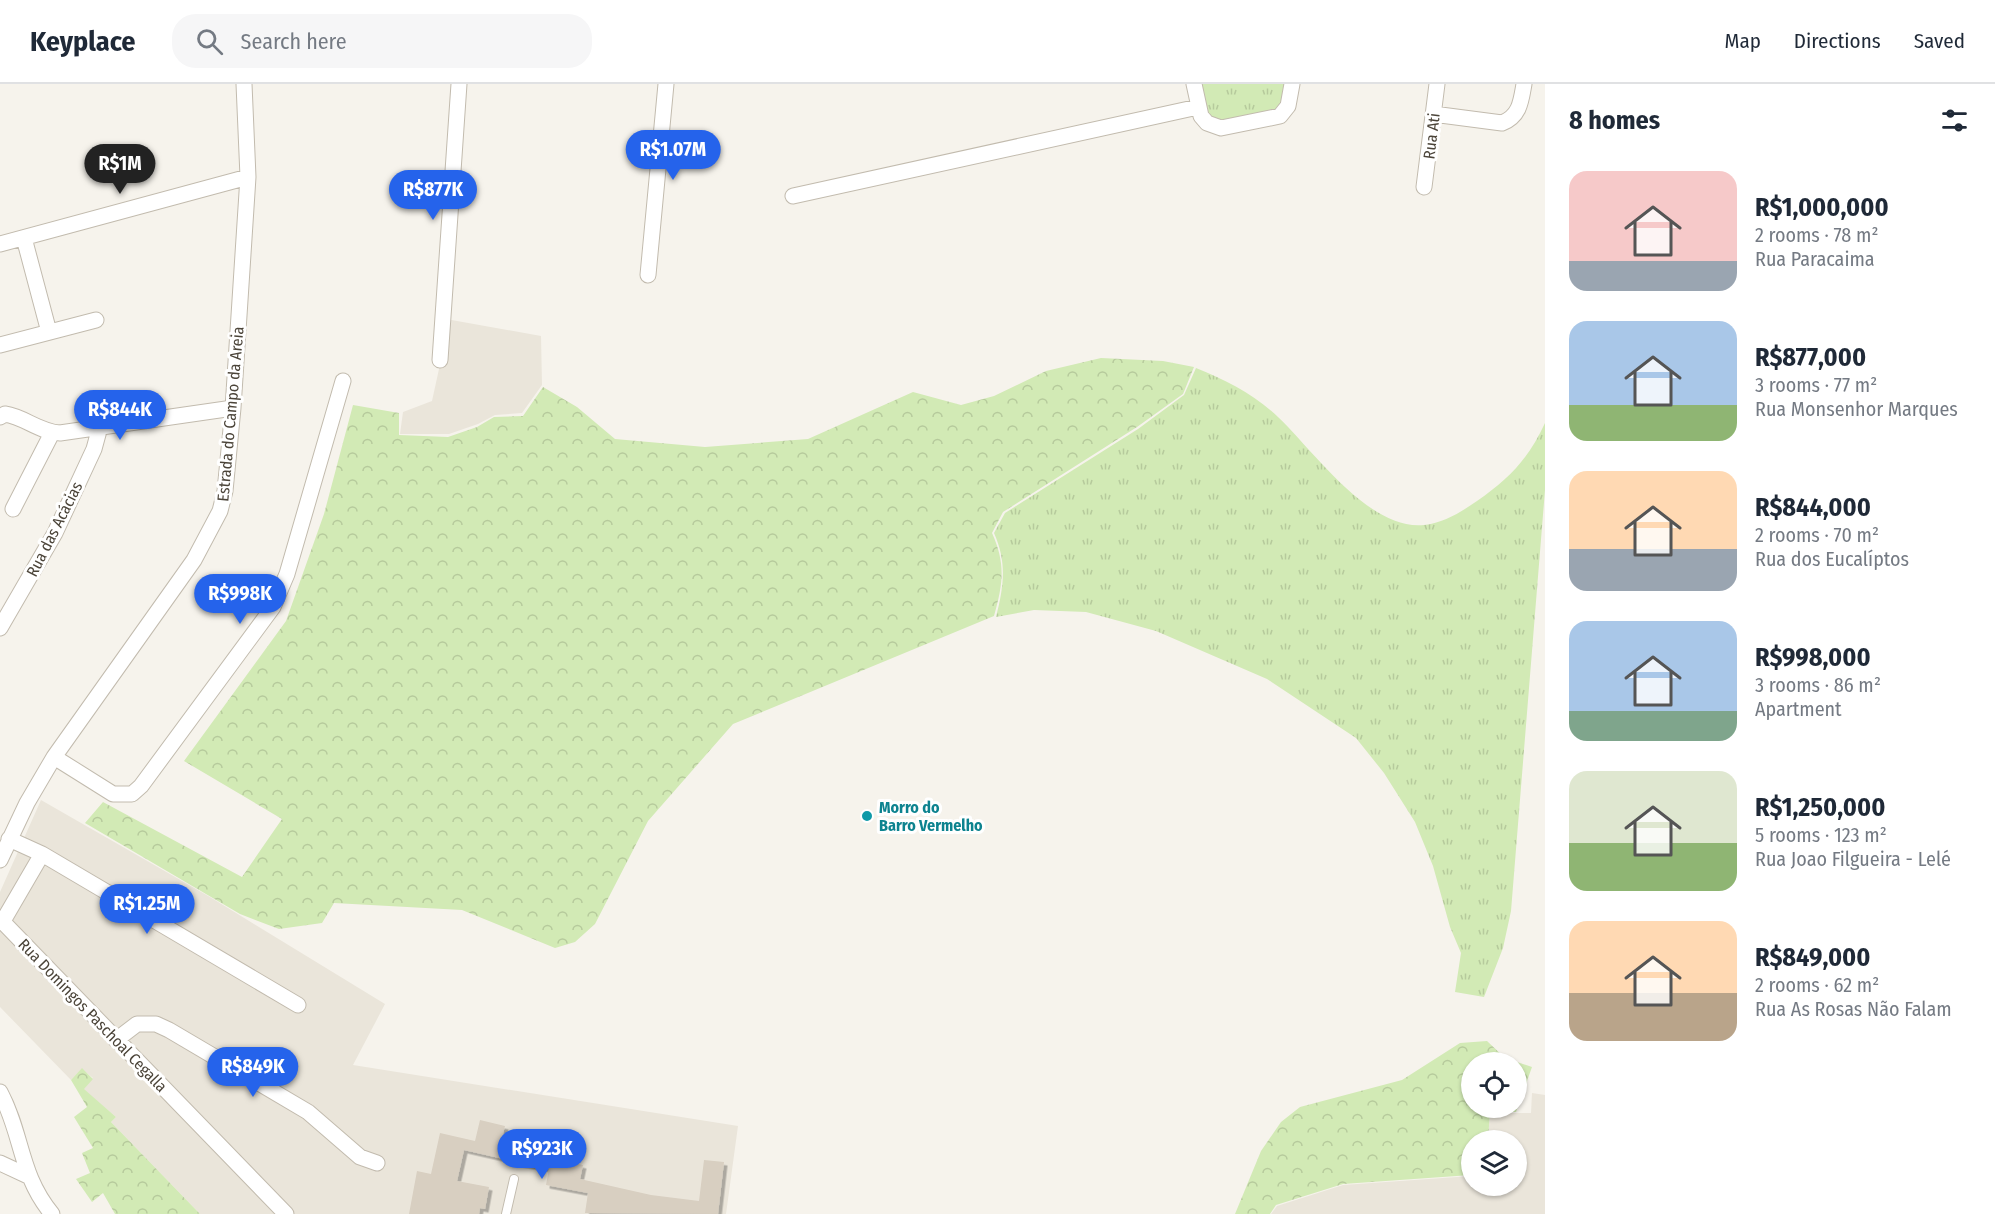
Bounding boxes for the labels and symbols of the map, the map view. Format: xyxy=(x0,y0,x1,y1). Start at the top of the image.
street label: Rua Ati xyxy=(1419,112,1444,160)
pin: R$1.07M xyxy=(618,130,728,181)
pin: R$1M xyxy=(84,144,156,195)
pin: R$877K xyxy=(384,170,482,221)
street label: Estrada do Campo da Areia xyxy=(213,326,248,502)
pin: R$844K xyxy=(71,390,169,441)
street label: Rua das Acácias xyxy=(22,478,87,580)
pin: R$998K xyxy=(191,574,289,625)
place label: Morro do Barro Vermelho xyxy=(879,798,983,835)
marker: Morro do Barro Vermelho xyxy=(860,809,874,823)
pin: R$1.25M xyxy=(92,884,202,935)
street label: Rua Domingos Paschoal Cegalla xyxy=(14,935,171,1096)
pin: R$849K xyxy=(204,1047,302,1098)
pin: R$923K xyxy=(493,1129,591,1180)

